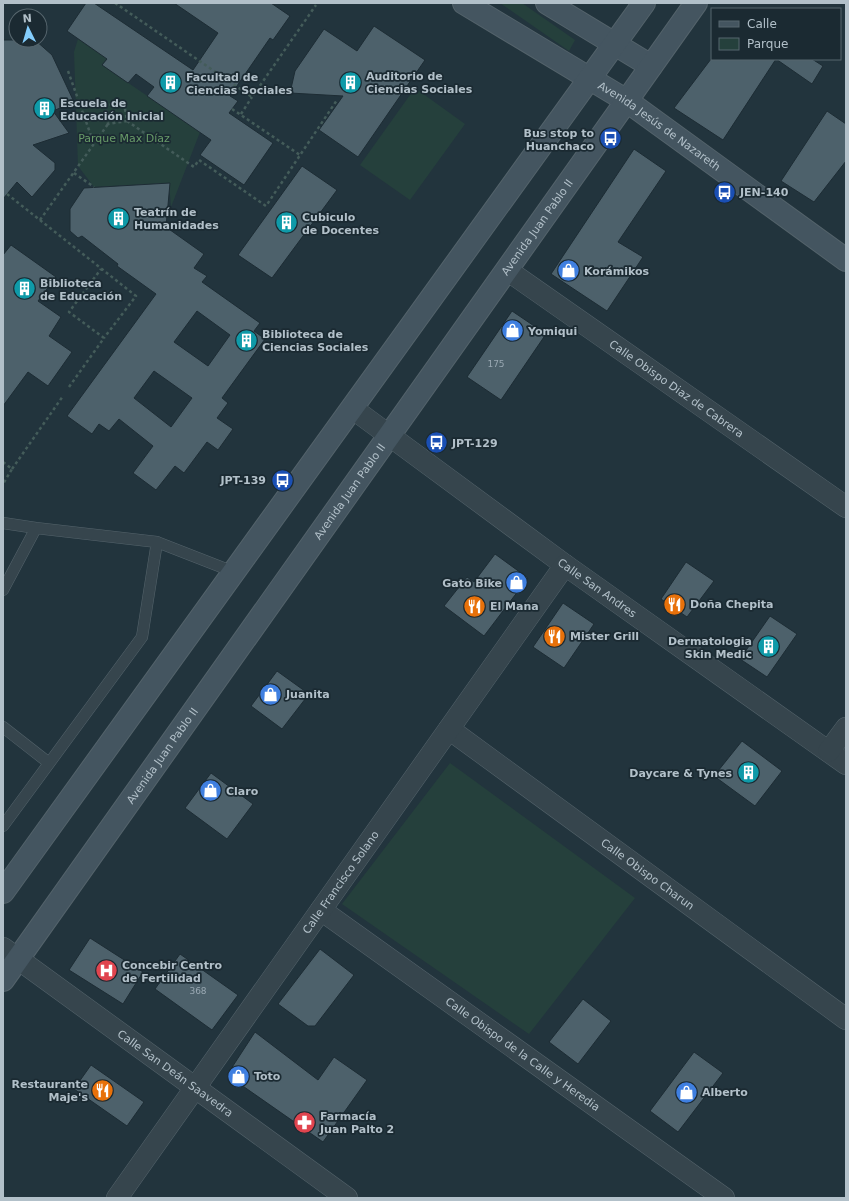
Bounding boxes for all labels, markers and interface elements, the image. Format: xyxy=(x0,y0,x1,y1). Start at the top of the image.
north arrow xyxy=(8,8,48,48)
legend xyxy=(711,8,841,60)
text: N xyxy=(22,12,32,25)
text: Calle xyxy=(747,17,777,31)
text: Parque xyxy=(747,37,788,51)
building icon: Auditorio de Ciencias Sociales xyxy=(338,69,364,95)
building icon: Facultad de Ciencias Sociales xyxy=(157,70,183,96)
place label: Auditorio de Ciencias Sociales xyxy=(366,70,473,96)
place label: Facultad de Ciencias Sociales xyxy=(186,71,293,97)
street label: Avenida Jesús de Nazareth xyxy=(596,79,723,173)
building icon: Escuela de Educación Inicial xyxy=(32,96,58,122)
place label: Escuela de Educación Inicial xyxy=(60,97,164,123)
bus stop icon: Bus stop to Huanchaco xyxy=(597,126,623,152)
place label: Bus stop to Huanchaco xyxy=(524,127,594,153)
park label: Parque Max Díaz xyxy=(78,132,170,145)
street label: Avenida Juan Pablo II xyxy=(499,177,575,278)
bus stop icon: JEN-140 xyxy=(711,179,737,205)
place label: JEN-140 xyxy=(739,186,789,199)
building icon: Teatrín de Humanidades xyxy=(106,205,132,231)
place label: Teatrín de Humanidades xyxy=(134,206,219,232)
building icon: Cubiculo de Docentes xyxy=(274,210,300,236)
place label: Cubiculo de Docentes xyxy=(302,211,379,237)
shop icon: Korámikos xyxy=(555,258,581,284)
place label: Korámikos xyxy=(584,265,650,278)
building icon: Biblioteca de Educación xyxy=(12,276,38,302)
place label: Biblioteca de Educación xyxy=(40,277,122,303)
shop icon: Yomiqui xyxy=(500,318,526,344)
place label: Yomiqui xyxy=(527,325,577,338)
building icon: Biblioteca de Ciencias Sociales xyxy=(233,327,259,353)
place label: Biblioteca de Ciencias Sociales xyxy=(262,328,369,354)
street label: Calle Obispo Diaz de Cabrera xyxy=(607,337,746,440)
house number: 175 xyxy=(487,359,505,369)
bus stop icon: JPT-129 xyxy=(424,430,450,456)
place label: JPT-129 xyxy=(451,437,498,450)
street label: Avenida Juan Pablo II xyxy=(311,441,388,542)
bus stop icon: JPT-139 xyxy=(269,467,295,493)
place label: JPT-139 xyxy=(219,474,266,487)
street label: Calle San Andres xyxy=(555,555,639,620)
shop icon: Gato Bike xyxy=(504,570,530,596)
place label: Gato Bike xyxy=(442,577,502,590)
restaurant icon: Doña Chepita xyxy=(662,591,688,617)
restaurant icon: El Mana xyxy=(462,593,488,619)
place label: Doña Chepita xyxy=(690,598,773,611)
place label: El Mana xyxy=(490,600,539,613)
restaurant icon: Mister Grill xyxy=(541,623,567,649)
place label: Mister Grill xyxy=(570,630,639,643)
building icon: Dermatologia Skin Medic xyxy=(755,634,781,660)
place label: Dermatologia Skin Medic xyxy=(668,635,752,661)
shop icon: Juanita xyxy=(257,681,283,707)
place label: Juanita xyxy=(285,688,330,701)
street label: Avenida Juan Pablo II xyxy=(124,705,201,806)
building icon: Daycare & Tynes xyxy=(735,760,761,786)
place label: Daycare & Tynes xyxy=(629,767,732,780)
shop icon: Claro xyxy=(197,778,223,804)
place label: Claro xyxy=(226,785,259,798)
street label: Calle Francisco Solano xyxy=(300,828,382,936)
street label: Calle Obispo Charun xyxy=(598,836,697,913)
hospital icon: Concebir Centro de Fertilidad xyxy=(93,958,119,984)
place label: Concebir Centro de Fertilidad xyxy=(122,959,222,985)
house number: 368 xyxy=(189,986,207,996)
street label: Calle Obispo de la Calle y Heredia xyxy=(443,995,603,1114)
street label: Calle San Deán Saavedra xyxy=(115,1027,236,1120)
shop icon: Toto xyxy=(225,1063,251,1089)
place label: Toto xyxy=(254,1070,281,1083)
restaurant icon: Restaurante Maje's xyxy=(90,1077,116,1103)
place label: Restaurante Maje's xyxy=(12,1078,88,1104)
shop icon: Alberto xyxy=(673,1079,699,1105)
place label: Alberto xyxy=(702,1086,748,1099)
pharmacy icon: Farmacía Juan Palto 2 xyxy=(291,1109,317,1135)
place label: Farmacía Juan Palto 2 xyxy=(319,1110,394,1136)

